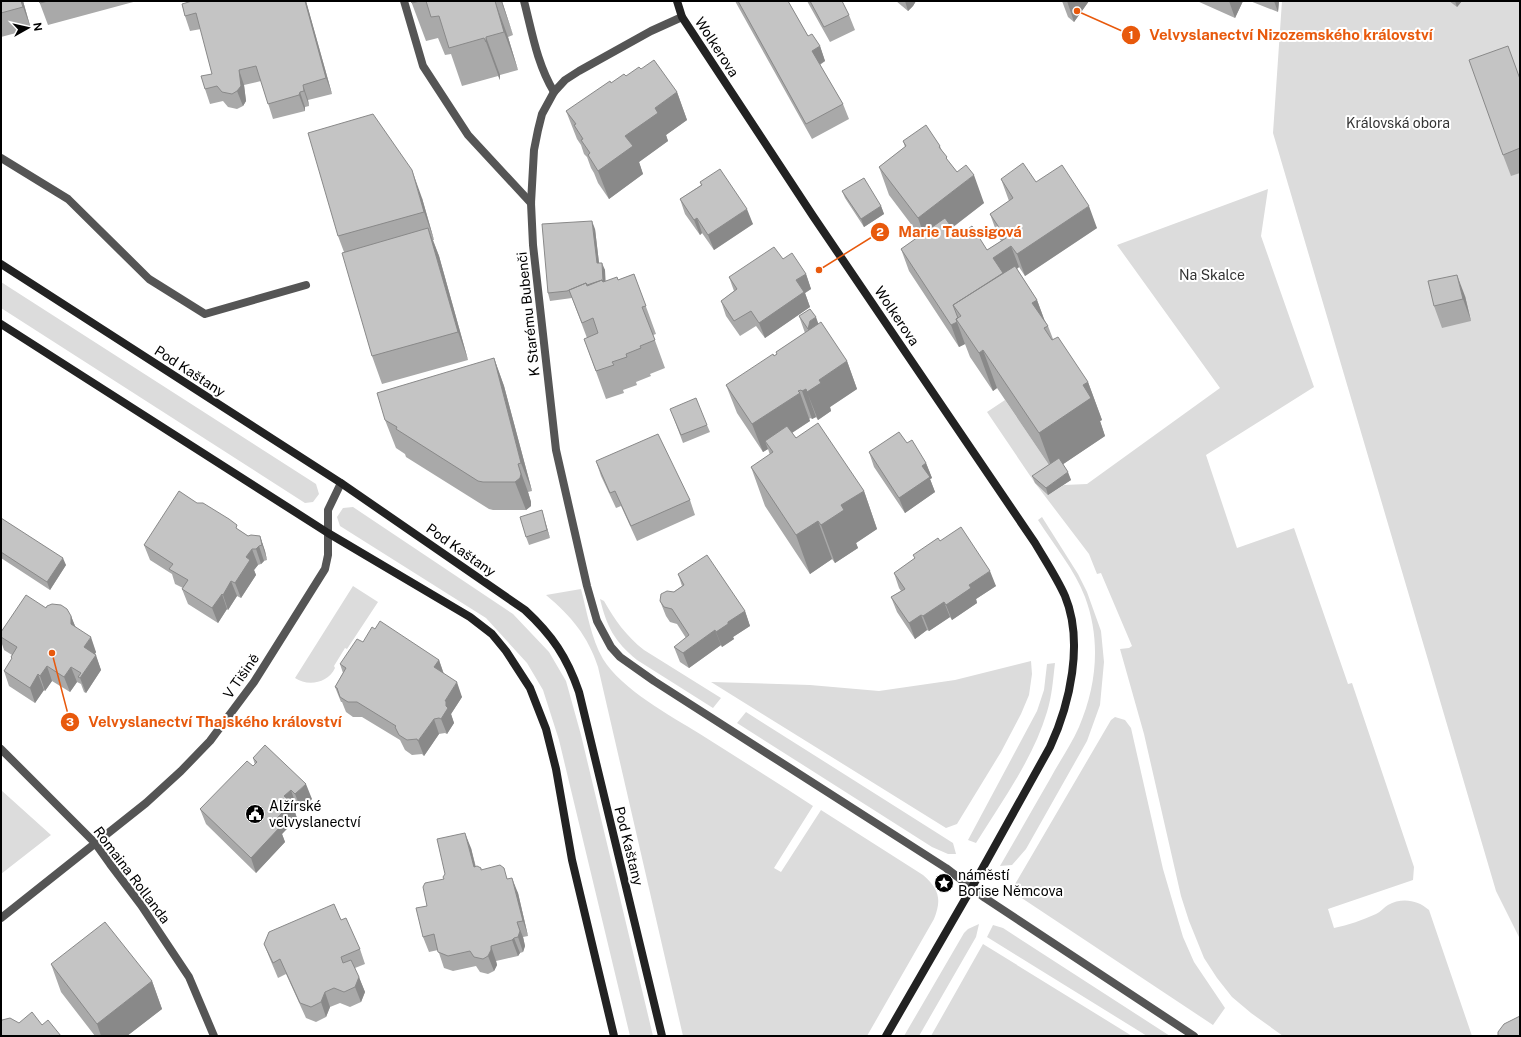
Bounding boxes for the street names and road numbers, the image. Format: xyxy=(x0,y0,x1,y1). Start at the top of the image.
street label: Wolkerova xyxy=(692,14,742,80)
street label: K Starému Bubenči xyxy=(514,251,542,377)
street label: Wolkerova xyxy=(871,283,923,349)
street label: Pod Kaštany xyxy=(152,342,229,400)
street label: Pod Kaštany xyxy=(423,520,499,580)
street label: V Tišině xyxy=(220,650,262,702)
street label: Pod Kaštany xyxy=(611,805,647,888)
street label: Romaina Rollanda xyxy=(90,823,174,927)

